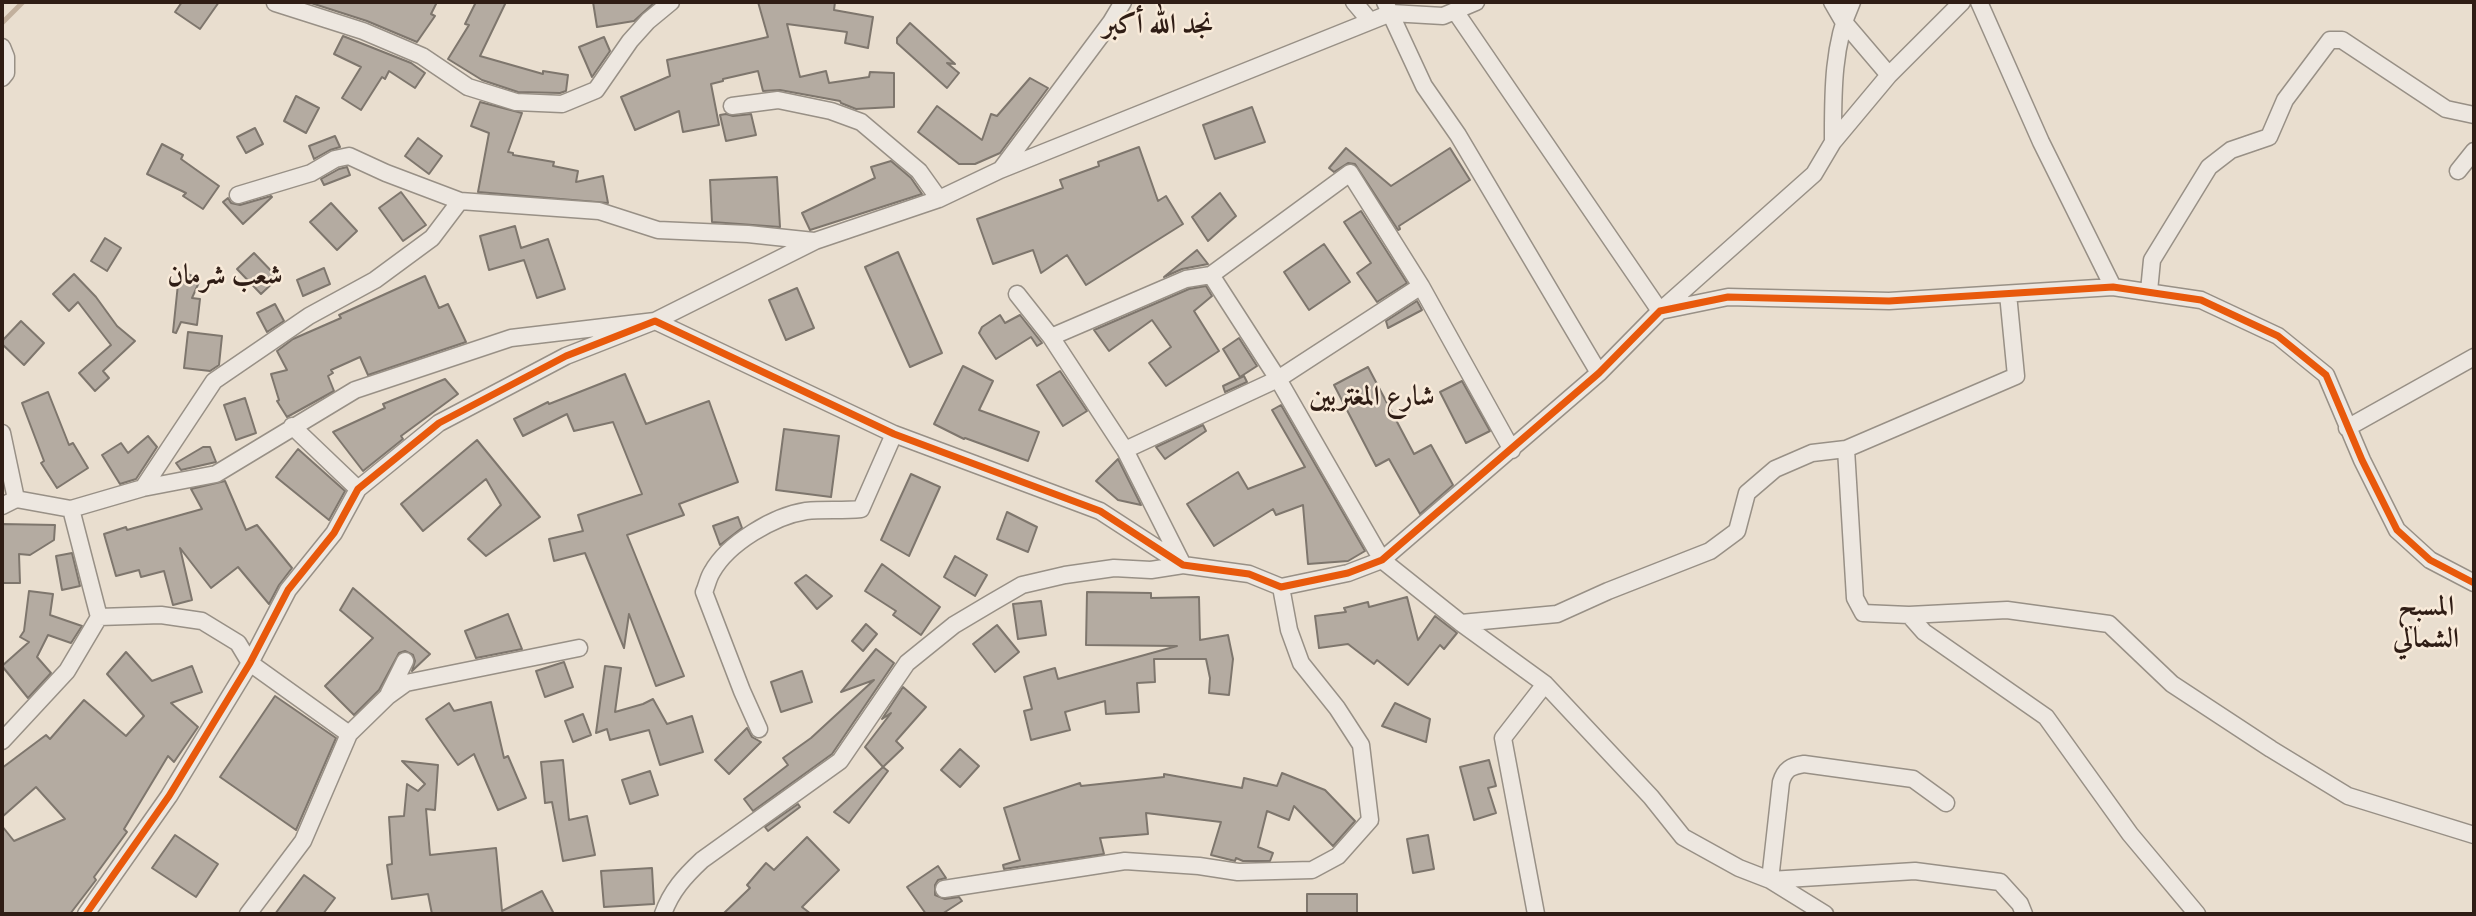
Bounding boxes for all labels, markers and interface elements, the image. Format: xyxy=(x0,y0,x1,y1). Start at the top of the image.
district label: نجد الله أكبر xyxy=(1103,10,1213,44)
district label: شعب شرمان xyxy=(167,261,283,295)
district label: شارع المغتربين xyxy=(1309,382,1435,416)
district label: المسبح الشمالي xyxy=(2393,592,2459,658)

